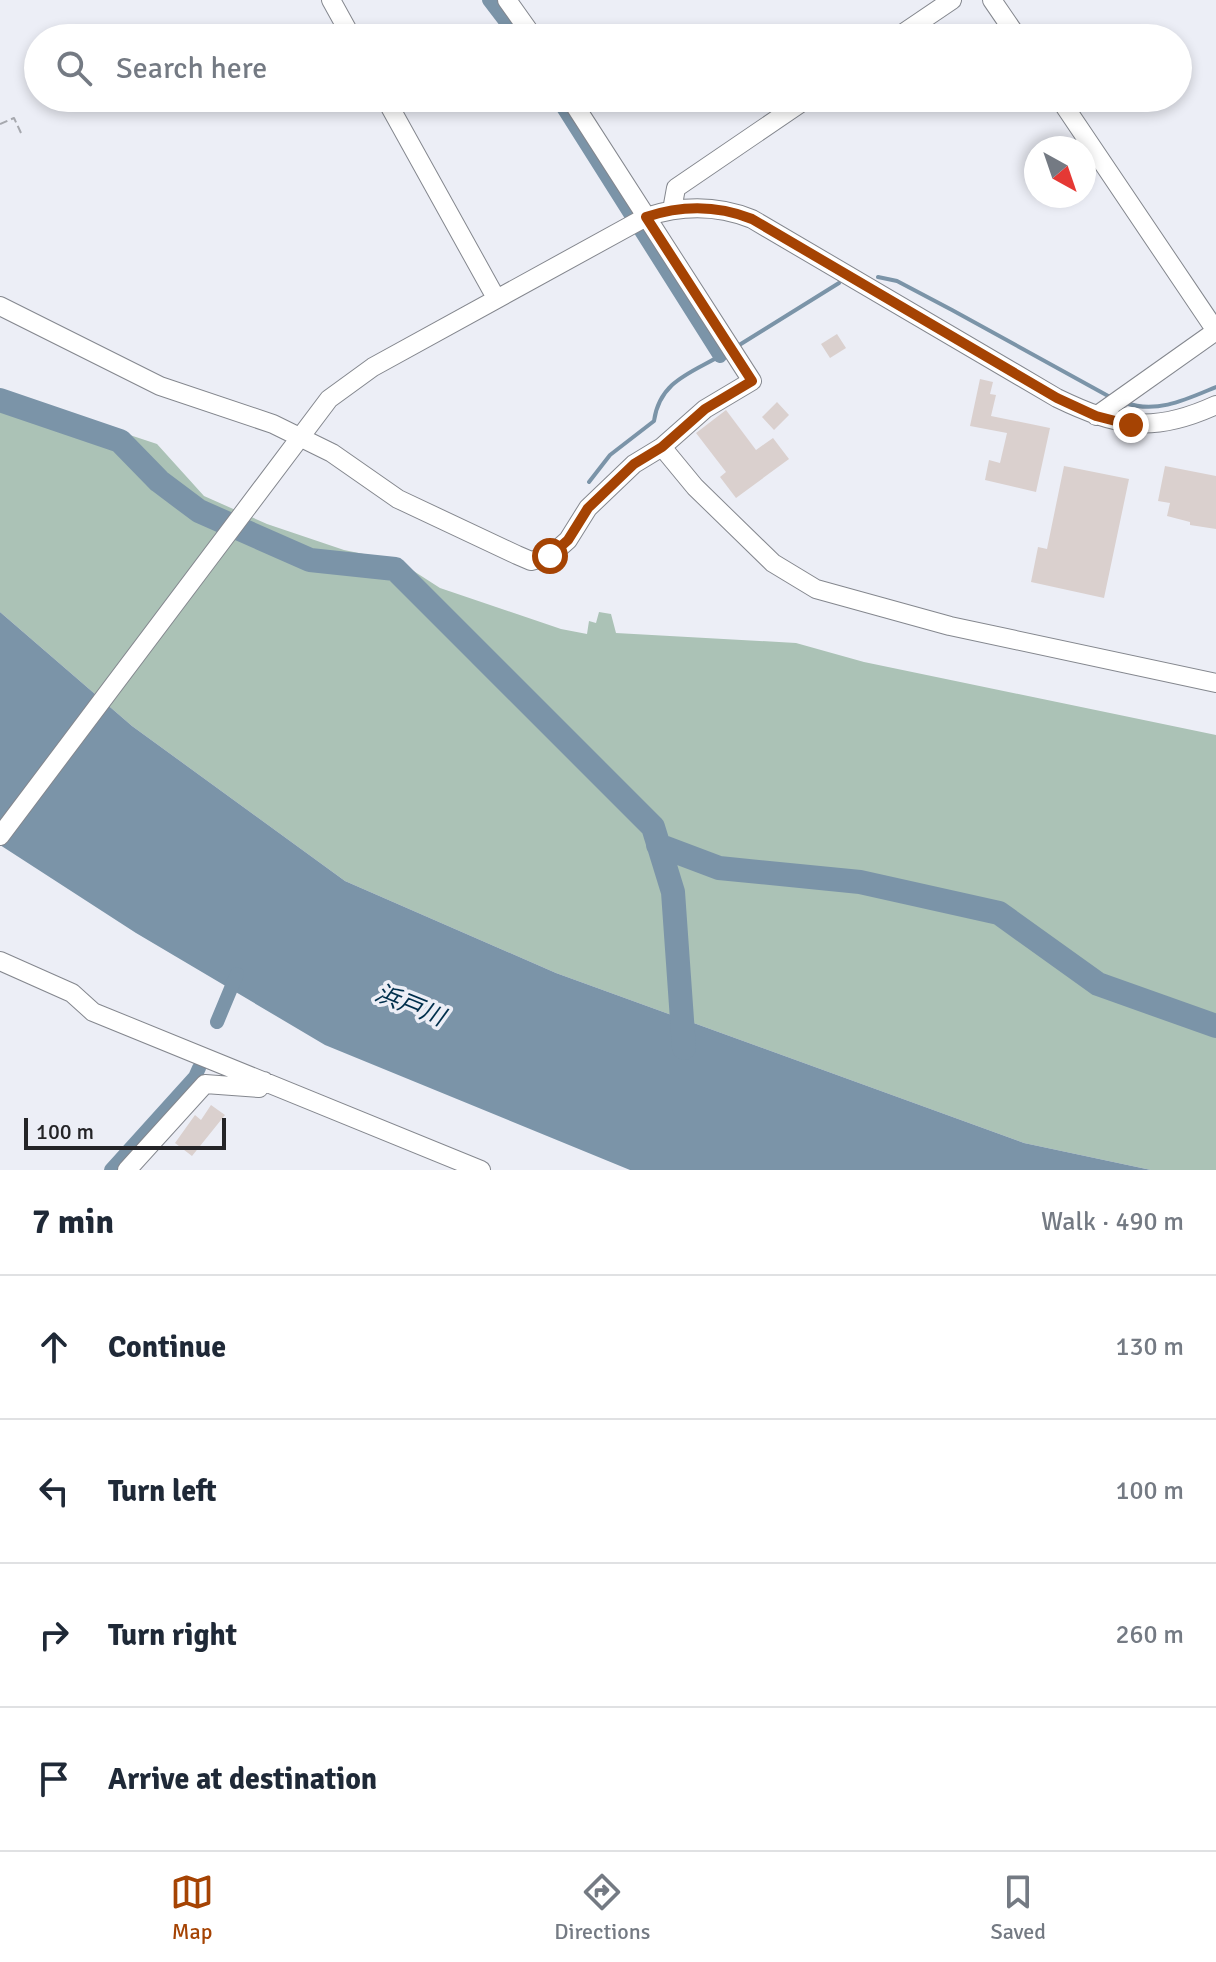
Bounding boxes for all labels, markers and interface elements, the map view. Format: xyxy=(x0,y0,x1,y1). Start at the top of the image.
search box xyxy=(24,24,1192,112)
icon: search xyxy=(52,46,96,90)
text: Search here xyxy=(116,50,267,87)
north arrow xyxy=(1024,136,1096,208)
route end xyxy=(1113,407,1149,443)
route start xyxy=(532,538,568,574)
water label: 浜戸川 xyxy=(371,978,452,1034)
scale bar xyxy=(24,1114,226,1150)
text: 100 m xyxy=(36,1118,94,1145)
text: 7 min xyxy=(32,1201,114,1243)
text: Walk · 490 m xyxy=(1041,1206,1184,1238)
icon: ahead xyxy=(32,1325,76,1369)
text: Continue xyxy=(108,1329,226,1366)
text: 130 m xyxy=(1115,1331,1184,1363)
icon: left xyxy=(32,1469,76,1513)
text: Turn left xyxy=(108,1473,217,1510)
text: 100 m xyxy=(1115,1475,1184,1507)
icon: right xyxy=(32,1613,76,1657)
text: Turn right xyxy=(108,1617,237,1654)
text: 260 m xyxy=(1115,1619,1184,1651)
icon: arrive xyxy=(32,1757,76,1801)
text: Arrive at destination xyxy=(108,1761,377,1798)
tab: Map xyxy=(170,1870,214,1945)
tab: Directions xyxy=(554,1870,650,1945)
tab: Saved xyxy=(991,1870,1046,1945)

